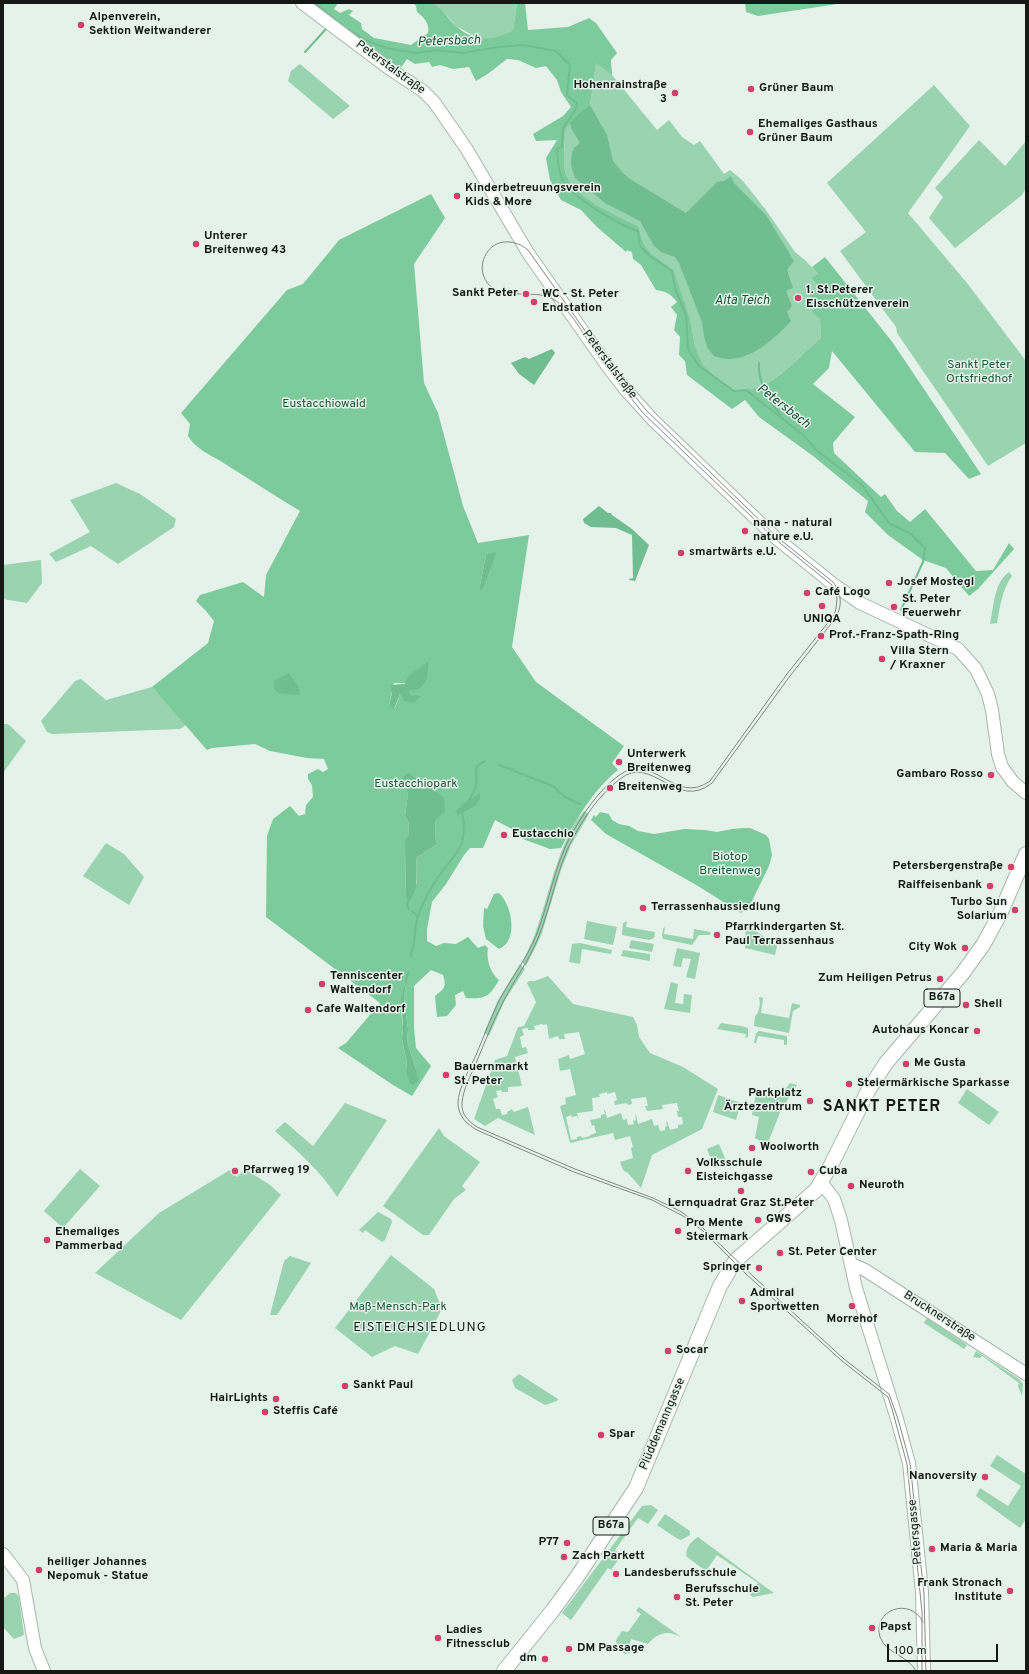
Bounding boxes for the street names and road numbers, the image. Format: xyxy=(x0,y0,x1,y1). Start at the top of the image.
street label: Peterstalstraße xyxy=(353,38,427,98)
street label: Peterstalstraße xyxy=(579,328,639,402)
road number: B67a xyxy=(924,989,960,1007)
street label: Brucknerstraße xyxy=(900,1288,978,1346)
street label: Plüddemanngasse xyxy=(637,1376,689,1472)
street label: Petersgasse xyxy=(906,1499,926,1565)
road number: B67a xyxy=(593,1517,629,1535)

